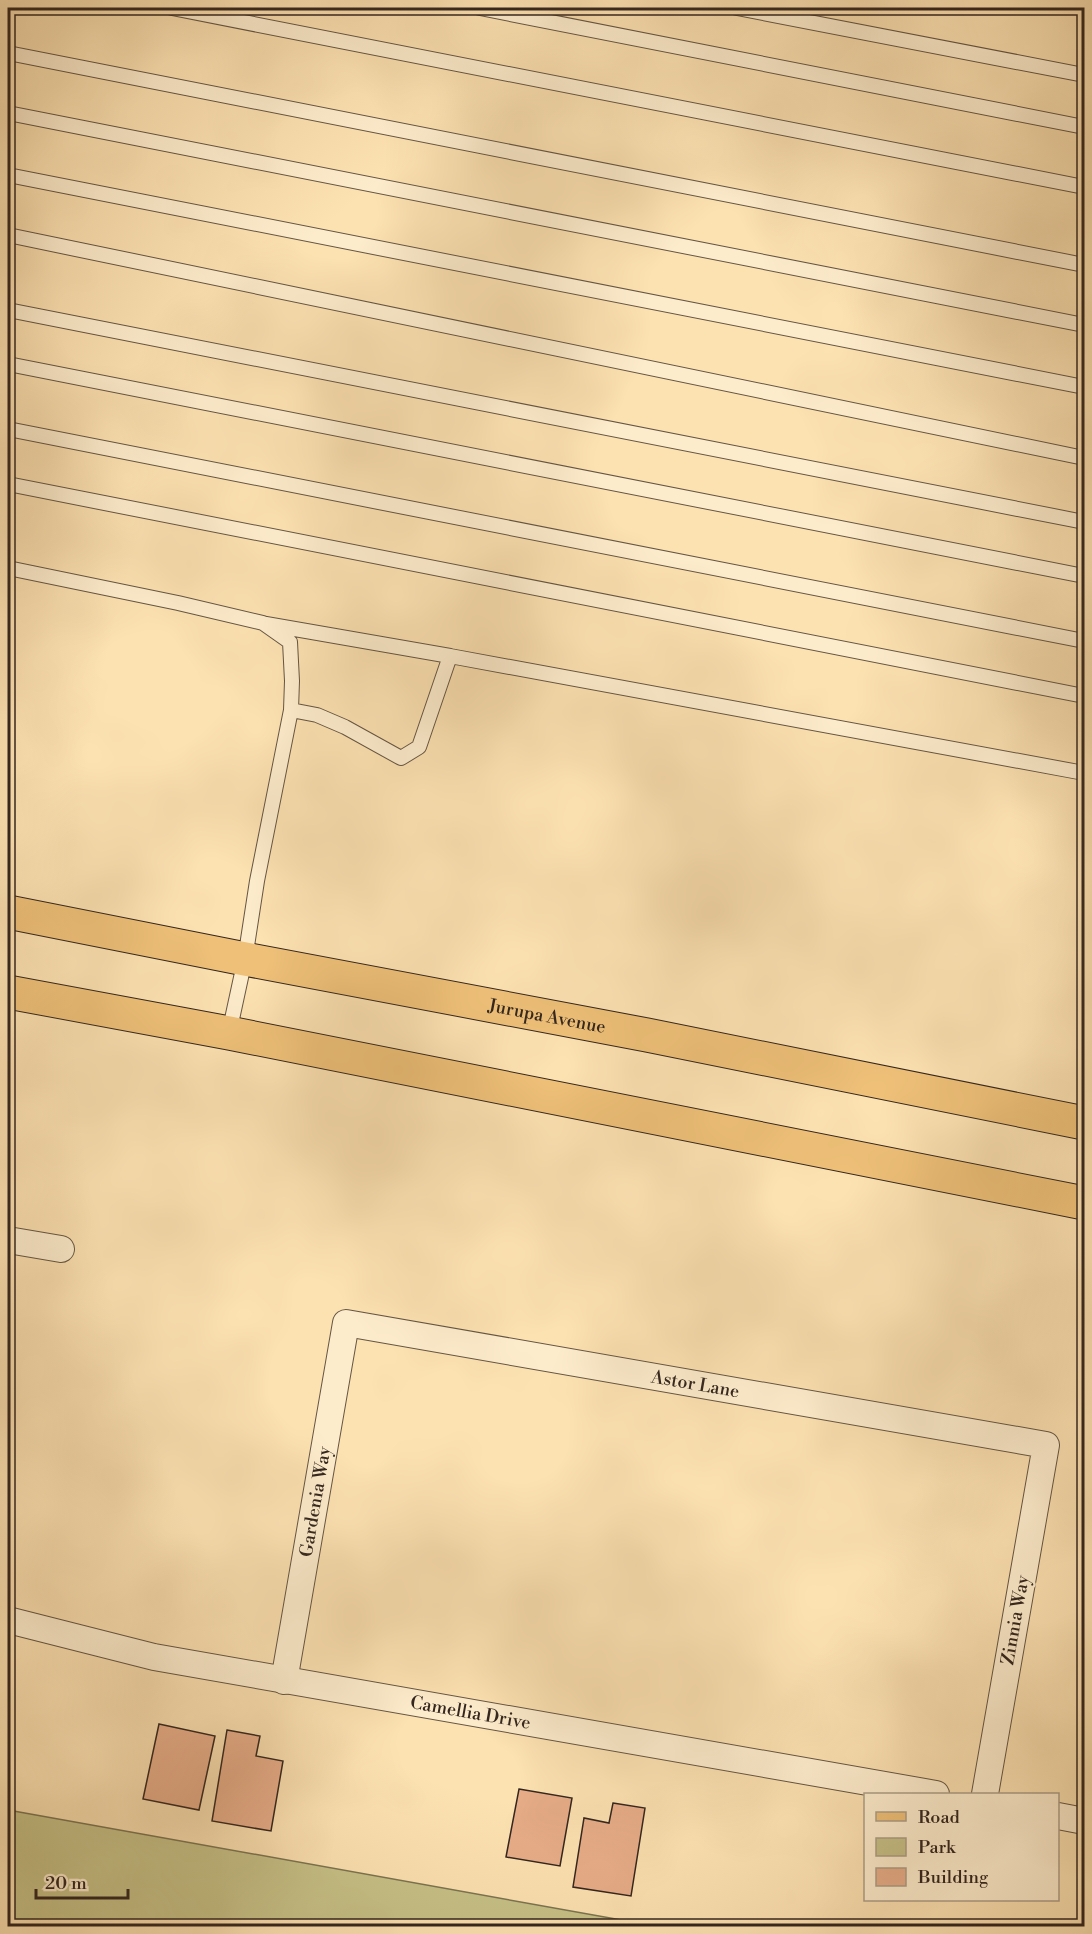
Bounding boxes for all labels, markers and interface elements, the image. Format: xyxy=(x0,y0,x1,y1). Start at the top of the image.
street label: Jurupa Avenue xyxy=(485,994,608,1039)
street label: Astor Lane xyxy=(649,1365,741,1403)
street label: Gardenia Way xyxy=(295,1444,336,1559)
street label: Zinnia Way xyxy=(996,1573,1035,1667)
street label: Camellia Drive xyxy=(409,1691,532,1735)
legend xyxy=(864,1793,1059,1901)
text: Road xyxy=(918,1806,961,1829)
text: Park xyxy=(918,1836,957,1859)
scale bar xyxy=(36,1862,128,1900)
text: Building xyxy=(917,1866,989,1889)
text: 20 m xyxy=(45,1872,87,1895)

